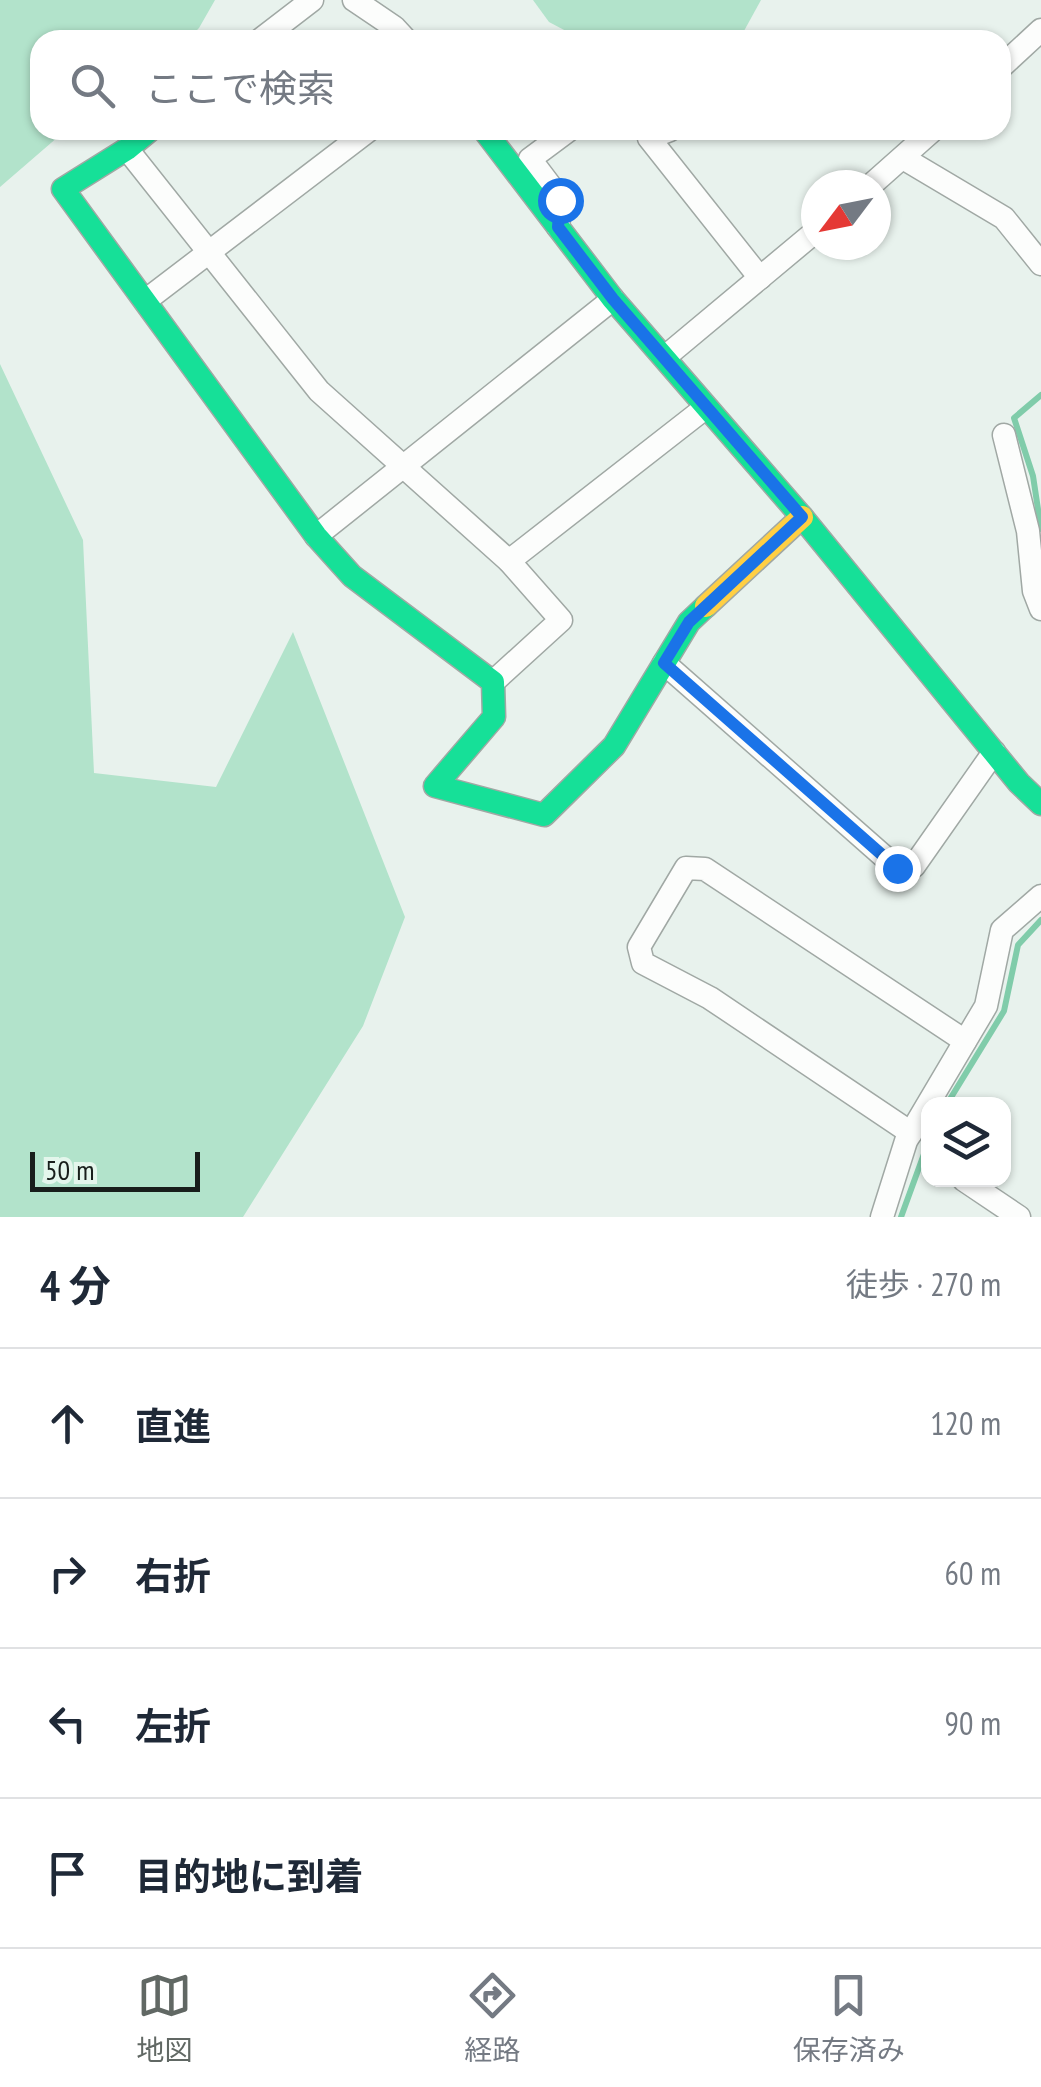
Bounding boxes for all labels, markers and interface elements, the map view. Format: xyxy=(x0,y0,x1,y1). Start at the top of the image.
search box xyxy=(30,30,1011,140)
icon: search xyxy=(65,58,120,113)
text: ここで検索 xyxy=(145,63,335,112)
north arrow xyxy=(801,170,891,260)
route start xyxy=(538,178,584,224)
route end xyxy=(875,846,921,892)
map controls xyxy=(921,1097,1011,1187)
button: layers xyxy=(921,1097,1011,1187)
scale bar xyxy=(30,1147,200,1192)
text: 50 m xyxy=(45,1151,94,1188)
text: 4 分 xyxy=(40,1258,111,1313)
text: 徒歩 · 270 m xyxy=(846,1263,1001,1305)
icon: ahead xyxy=(40,1396,95,1451)
text: 直進 xyxy=(135,1401,211,1450)
text: 120 m xyxy=(930,1402,1001,1444)
icon: right xyxy=(40,1546,95,1601)
text: 右折 xyxy=(135,1551,211,1600)
text: 60 m xyxy=(945,1552,1001,1594)
icon: left xyxy=(40,1696,95,1751)
text: 左折 xyxy=(135,1701,211,1750)
text: 90 m xyxy=(945,1702,1001,1744)
icon: arrive xyxy=(40,1846,95,1901)
text: 目的地に到着 xyxy=(135,1851,363,1900)
tab: 地図 xyxy=(136,1968,192,2068)
tab: 経路 xyxy=(464,1968,521,2068)
tab: 保存済み xyxy=(793,1968,905,2068)

